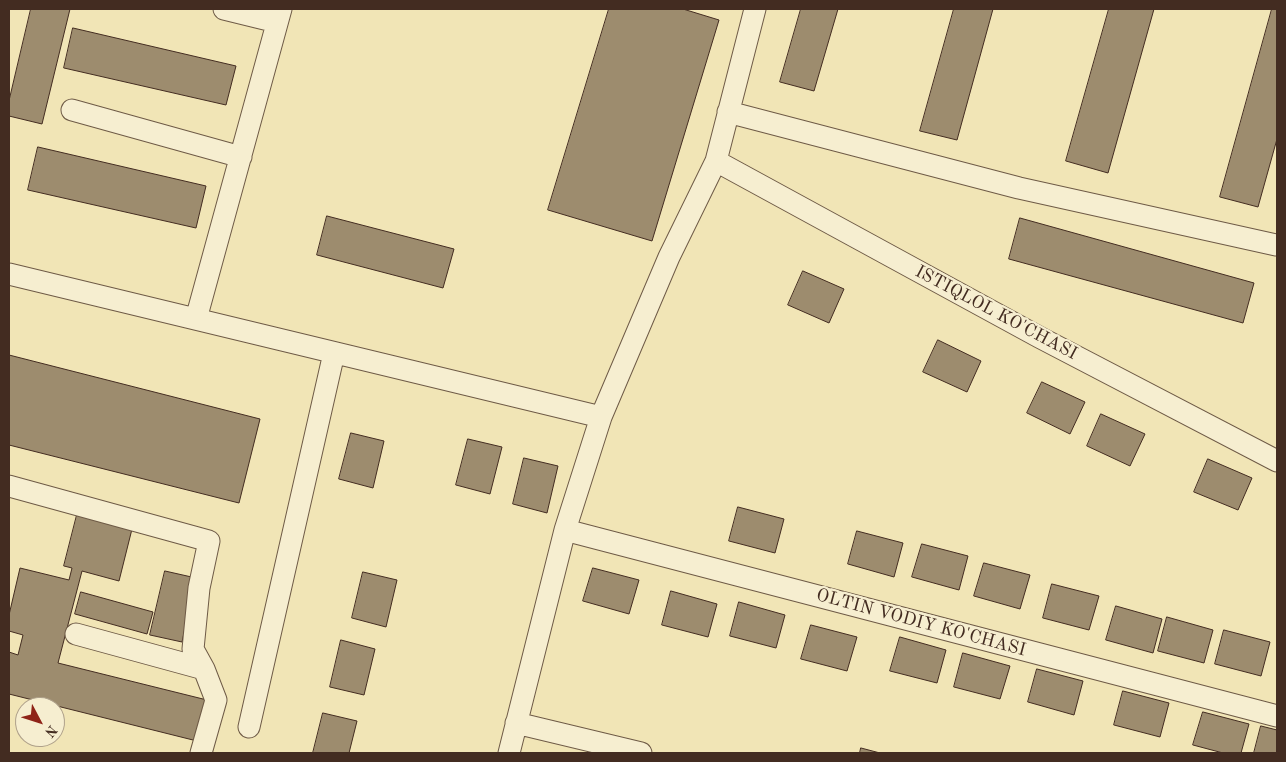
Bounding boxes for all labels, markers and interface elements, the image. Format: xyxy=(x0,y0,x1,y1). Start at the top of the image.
street label: ISTIQLOL KO'CHASI xyxy=(911,261,1081,365)
street label: OLTIN VODIY KO'CHASI xyxy=(814,585,1028,661)
north arrow xyxy=(15,697,65,747)
text: N xyxy=(42,722,60,740)

